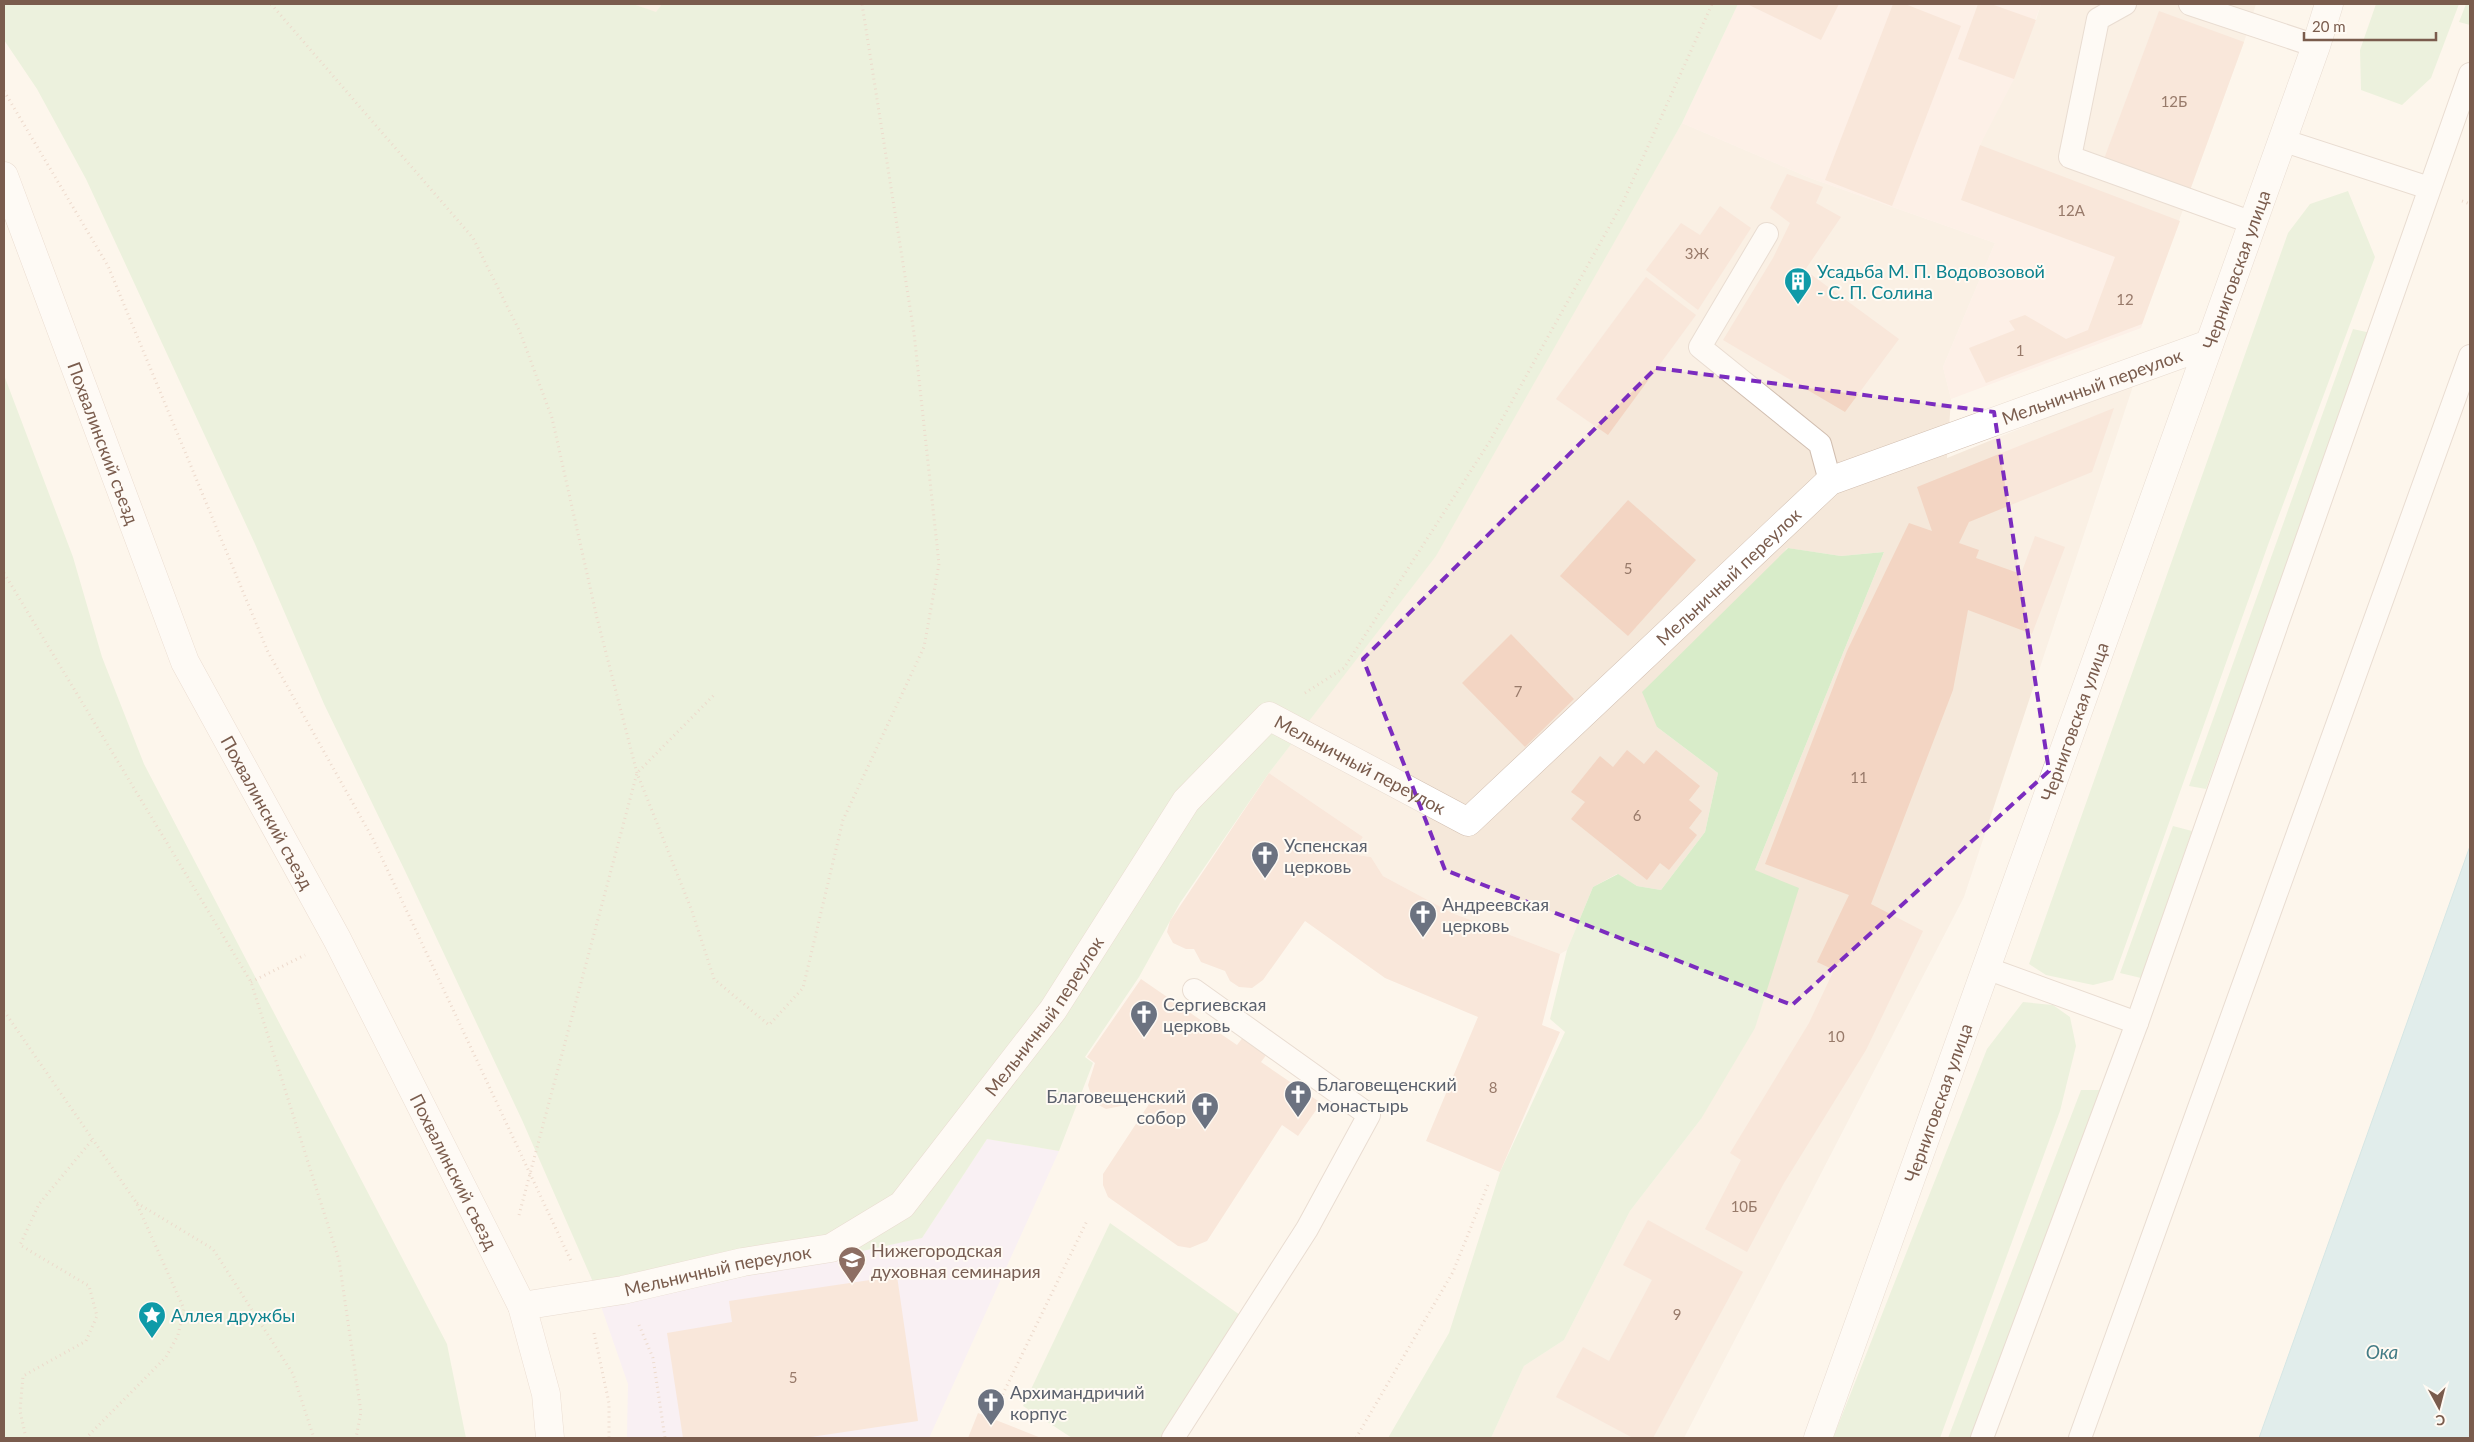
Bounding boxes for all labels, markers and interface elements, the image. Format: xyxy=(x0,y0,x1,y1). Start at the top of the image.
scale bar xyxy=(2304,10,2436,42)
text: 20 m xyxy=(2312,17,2346,35)
house number: 12Б xyxy=(2161,92,2187,110)
street label: Черниговская улица xyxy=(2197,187,2275,352)
house number: 12А xyxy=(2057,201,2086,219)
house number: 3Ж xyxy=(1685,244,1710,262)
place label: Усадьба М. П. Водовозовой - С. П. Солина xyxy=(1817,260,2045,303)
building icon: Усадьба М. П. Водовозовой - С. П. Солина xyxy=(1783,266,1813,305)
house number: 12 xyxy=(2116,290,2134,308)
house number: 1 xyxy=(2016,341,2024,359)
street label: Мельничный переулок xyxy=(1999,343,2186,429)
street label: Похвалинский съезд xyxy=(63,359,144,527)
street label: Мельничный переулок xyxy=(1652,503,1806,650)
house number: 5 xyxy=(1624,559,1632,577)
street label: Черниговская улица xyxy=(2036,639,2113,804)
house number: 7 xyxy=(1514,682,1523,700)
street label: Мельничный переулок xyxy=(1271,710,1450,819)
street label: Похвалинский съезд xyxy=(217,732,318,893)
house number: 11 xyxy=(1850,768,1868,786)
house number: 6 xyxy=(1633,806,1642,824)
place label: Успенская церковь xyxy=(1284,834,1368,877)
church icon: Успенская церковь xyxy=(1250,840,1280,879)
place label: Андреевская церковь xyxy=(1442,893,1549,936)
church icon: Андреевская церковь xyxy=(1408,899,1438,938)
street label: Мельничный переулок xyxy=(980,932,1108,1100)
place label: Сергиевская церковь xyxy=(1163,993,1266,1036)
church icon: Сергиевская церковь xyxy=(1129,999,1159,1038)
street label: Черниговская улица xyxy=(1899,1020,1976,1185)
house number: 10 xyxy=(1827,1027,1845,1045)
place label: Благовещенский монастырь xyxy=(1317,1073,1457,1116)
house number: 8 xyxy=(1489,1078,1497,1096)
church icon: Благовещенский монастырь xyxy=(1283,1079,1313,1118)
place label: Благовещенский собор xyxy=(1046,1085,1186,1128)
street label: Похвалинский съезд xyxy=(406,1090,503,1253)
church icon: Благовещенский собор xyxy=(1190,1091,1220,1130)
house number: 10Б xyxy=(1731,1197,1757,1215)
place label: Нижегородская духовная семинария xyxy=(871,1239,1041,1282)
street label: Мельничный переулок xyxy=(622,1240,813,1300)
school or university icon: Нижегородская духовная семинария xyxy=(837,1245,867,1284)
place icon: Аллея дружбы xyxy=(137,1300,167,1339)
place label: Аллея дружбы xyxy=(171,1304,295,1326)
house number: 9 xyxy=(1673,1305,1681,1323)
water label: Ока xyxy=(2366,1340,2398,1363)
house number: 5 xyxy=(789,1368,797,1386)
place label: Архимандричий корпус xyxy=(1010,1381,1145,1424)
north arrow xyxy=(2414,1382,2464,1432)
church icon: Архимандричий корпус xyxy=(976,1387,1006,1426)
text: С xyxy=(2434,1411,2446,1429)

